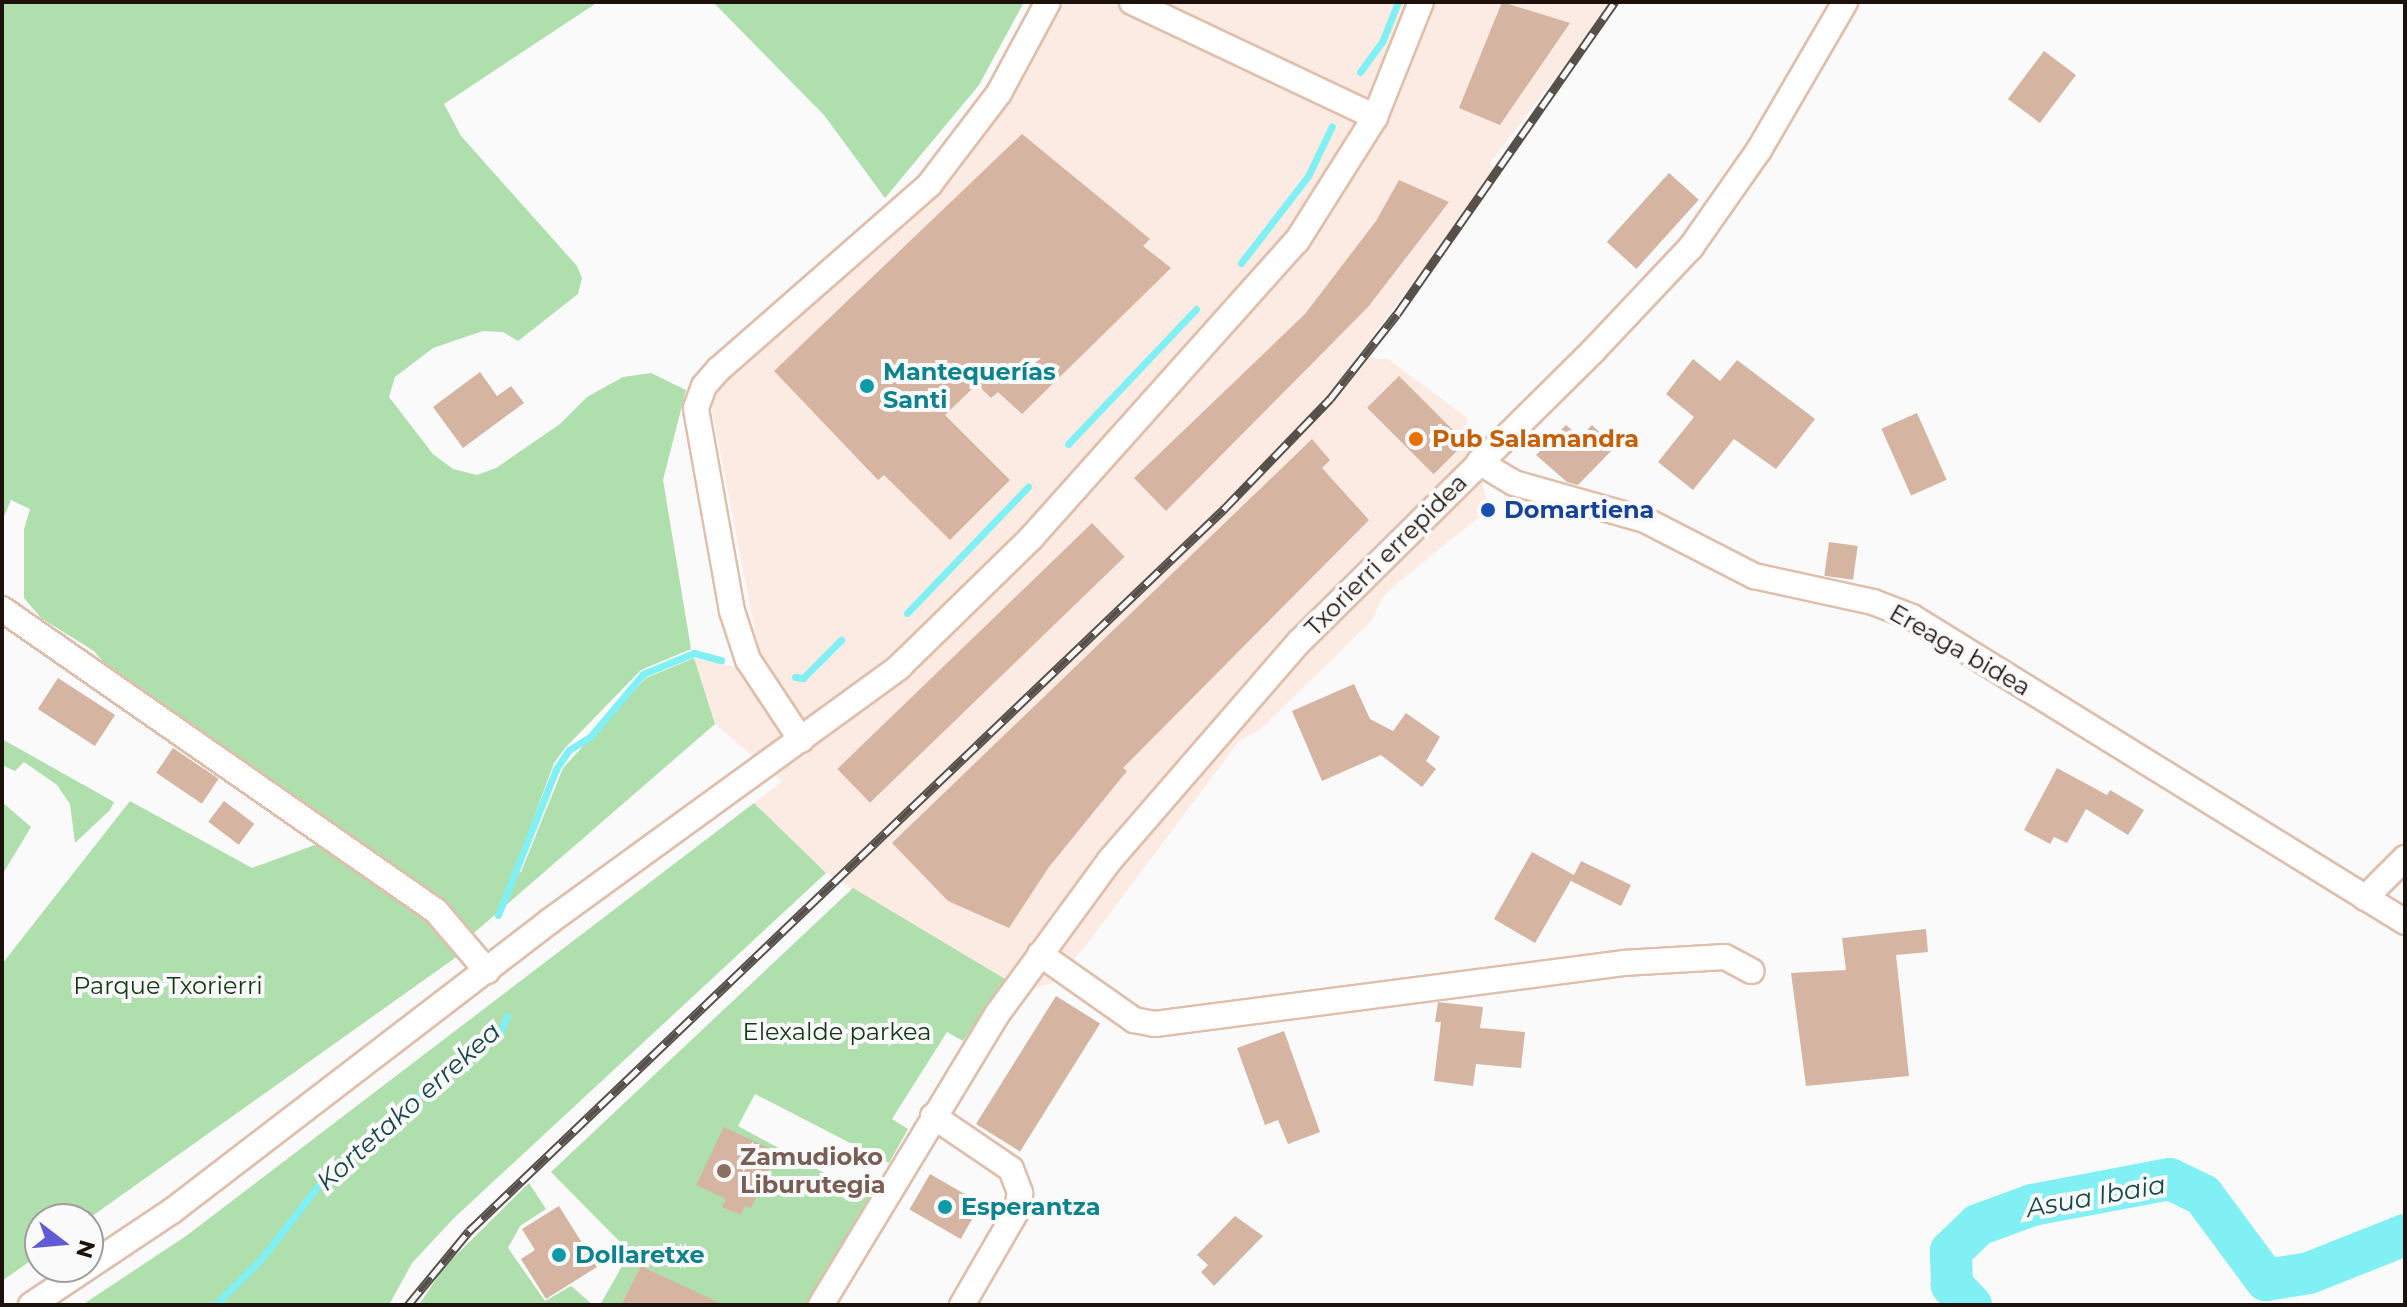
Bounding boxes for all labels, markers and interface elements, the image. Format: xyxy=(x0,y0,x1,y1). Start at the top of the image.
place label: Mantequerías Santi xyxy=(883,358,1056,414)
marker: Mantequerías Santi xyxy=(858,377,876,395)
place label: Pub Salamandra xyxy=(1432,425,1639,453)
marker: Pub Salamandra xyxy=(1407,430,1425,448)
street label: Txorierri errepidea xyxy=(1299,468,1473,642)
place label: Domartiena xyxy=(1504,496,1654,524)
marker: Domartiena xyxy=(1479,501,1497,519)
street label: Ereaga bidea xyxy=(1884,598,2036,702)
park label: Parque Txorierri xyxy=(73,972,263,1000)
water label: Kortetako errekea xyxy=(311,1016,507,1198)
park label: Elexalde parkea xyxy=(743,1018,931,1046)
place label: Zamudioko Liburutegia xyxy=(740,1143,886,1199)
marker: Zamudioko Liburutegia xyxy=(715,1162,733,1180)
water label: Asua Ibaia xyxy=(2024,1169,2168,1225)
place label: Esperantza xyxy=(961,1193,1101,1221)
marker: Esperantza xyxy=(936,1198,954,1216)
north arrow xyxy=(24,1203,104,1283)
text: N xyxy=(70,1237,101,1261)
place label: Dollaretxe xyxy=(575,1241,705,1269)
marker: Dollaretxe xyxy=(550,1246,568,1264)

